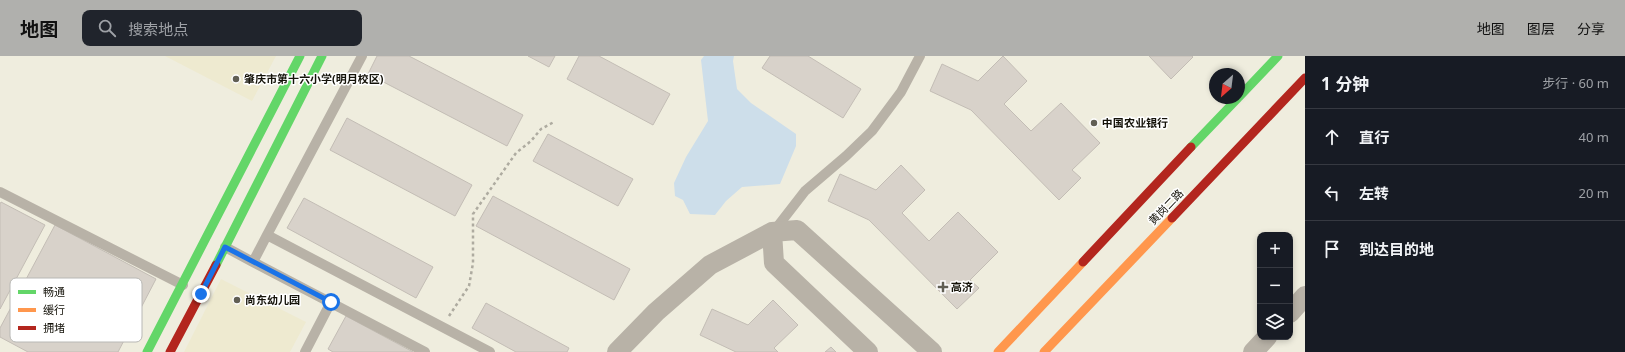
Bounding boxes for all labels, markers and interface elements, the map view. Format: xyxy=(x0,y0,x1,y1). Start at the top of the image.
search box xyxy=(82,10,362,46)
text: 地图 xyxy=(20,16,58,42)
icon: search xyxy=(96,17,118,39)
text: 搜索地点 xyxy=(128,19,188,39)
text: 地图 xyxy=(1477,19,1505,38)
text: 图层 xyxy=(1527,19,1555,38)
text: 分享 xyxy=(1577,19,1605,38)
north arrow xyxy=(1209,68,1245,104)
place label: 肇庆市第十六小学(明月校区) xyxy=(244,71,384,86)
text: 1 分钟 xyxy=(1321,72,1369,95)
marker: 肇庆市第十六小学(明月校区) xyxy=(231,74,241,84)
text: 步行 · 60 m xyxy=(1542,74,1609,92)
place label: 中国农业银行 xyxy=(1102,115,1168,130)
marker: 中国农业银行 xyxy=(1089,118,1099,128)
icon: ahead xyxy=(1321,126,1343,148)
text: 直行 xyxy=(1359,127,1389,147)
text: 40 m xyxy=(1579,128,1609,146)
icon: left xyxy=(1321,182,1343,204)
text: 左转 xyxy=(1359,183,1389,203)
text: 20 m xyxy=(1579,184,1609,202)
street label: 黄岗二路 xyxy=(1145,186,1186,228)
map controls xyxy=(1257,232,1293,340)
button: + xyxy=(1257,232,1293,268)
icon: arrive xyxy=(1321,238,1343,260)
text: 到达目的地 xyxy=(1359,239,1434,259)
button: − xyxy=(1257,268,1293,304)
legend xyxy=(10,278,142,342)
place label: 高济 xyxy=(951,279,973,294)
marker: 高济 xyxy=(938,282,948,292)
text: 畅通 xyxy=(43,284,65,299)
route end xyxy=(192,285,210,303)
place label: 尚东幼儿园 xyxy=(245,292,300,307)
route start xyxy=(322,293,340,311)
marker: 尚东幼儿园 xyxy=(232,295,242,305)
text: 缓行 xyxy=(43,302,65,317)
button: layers xyxy=(1257,304,1293,340)
text: 拥堵 xyxy=(43,320,65,335)

